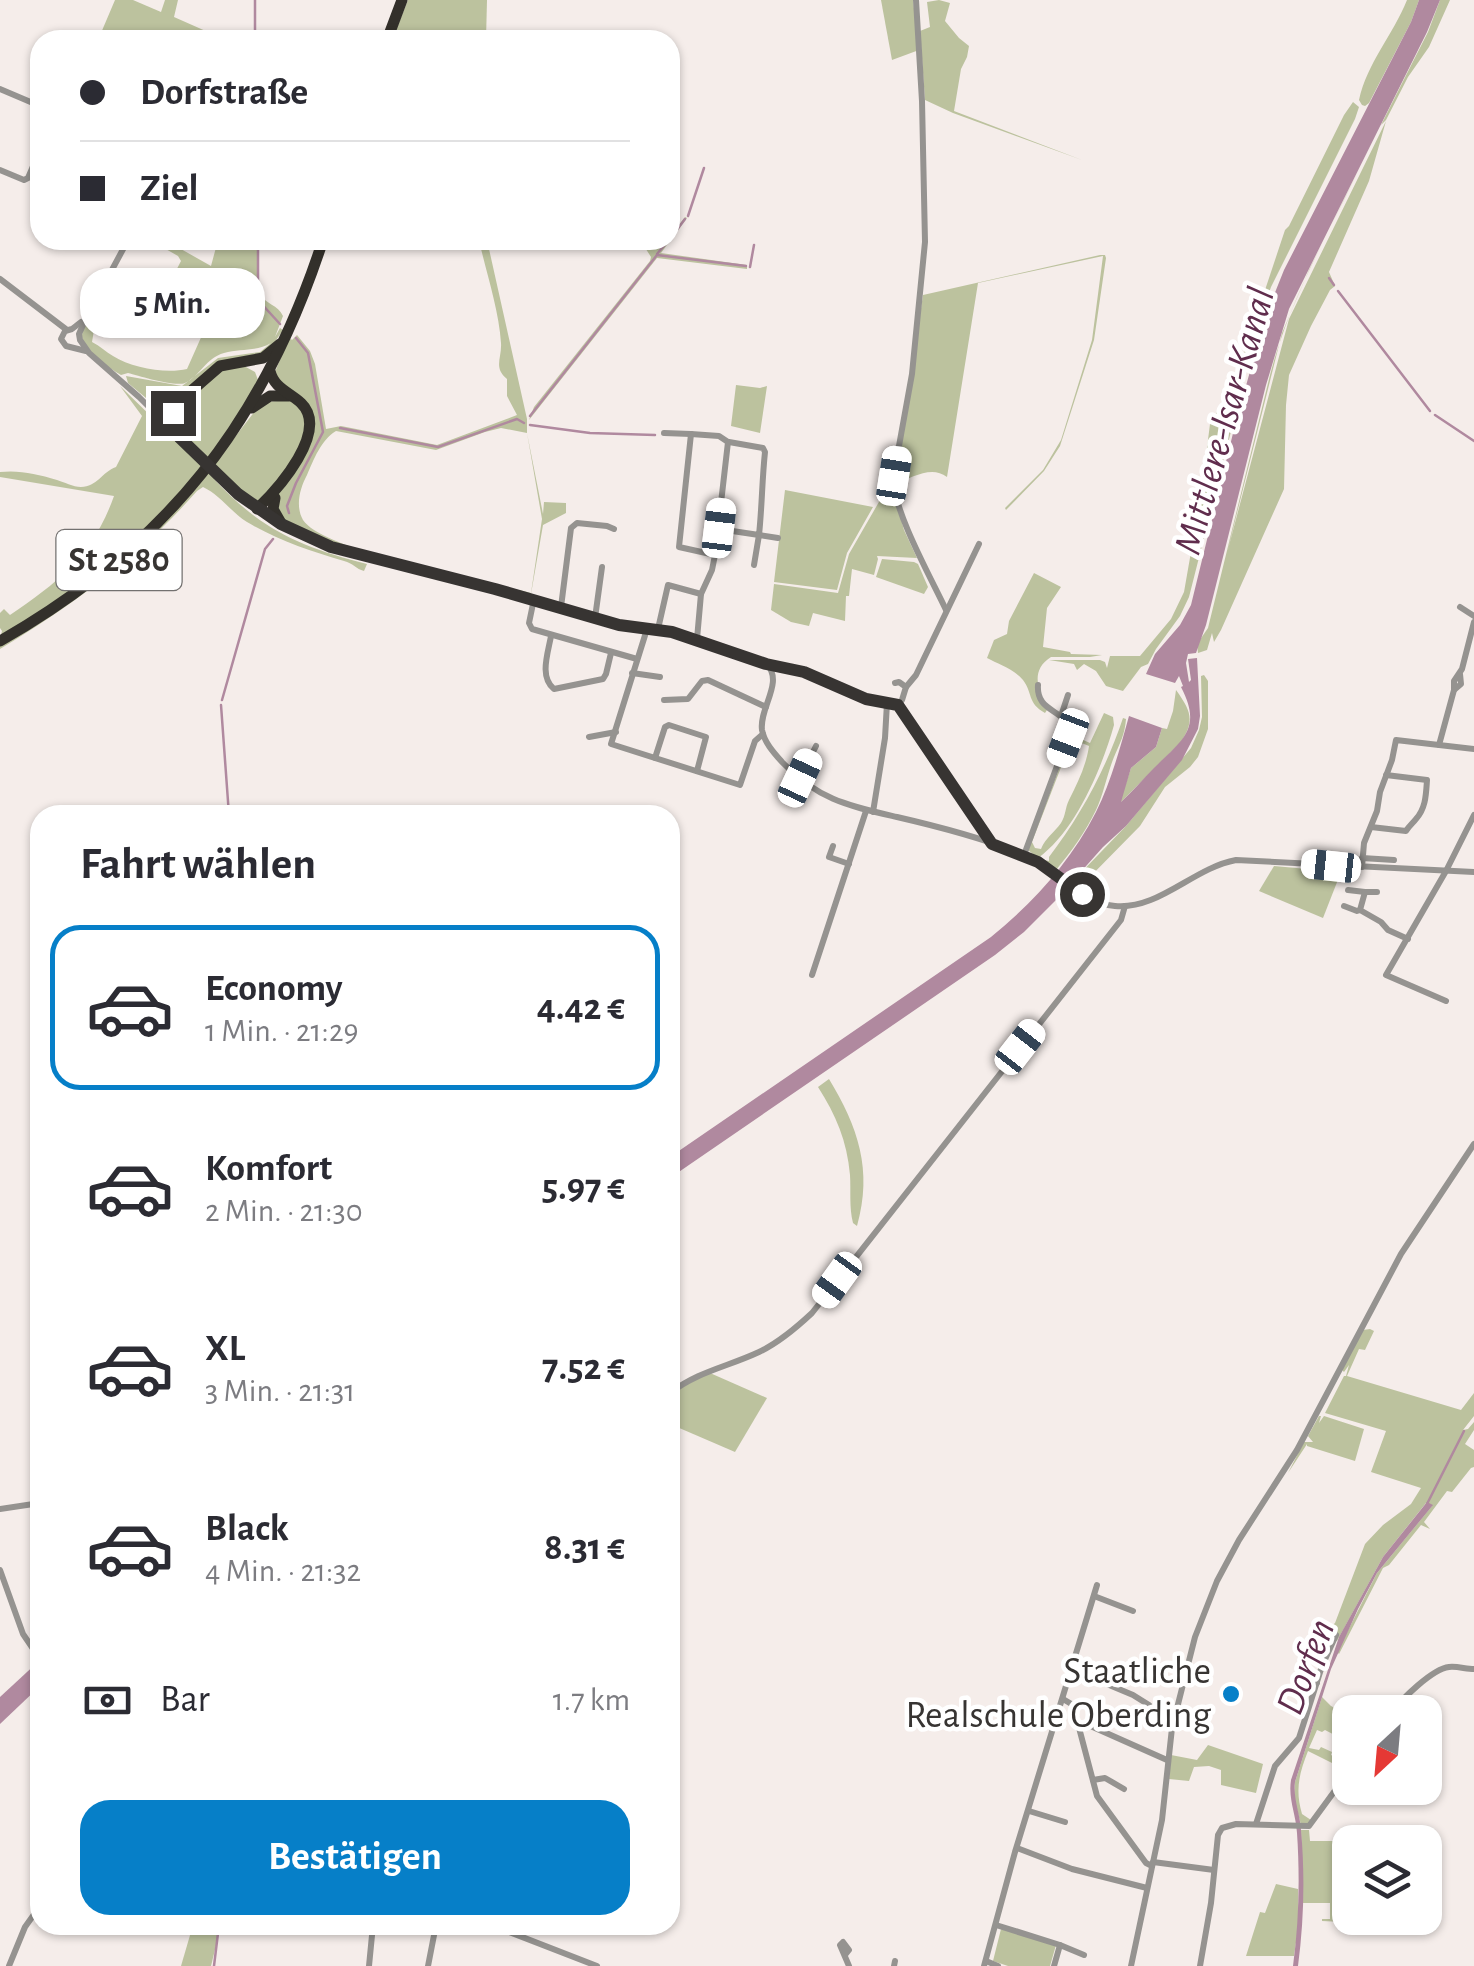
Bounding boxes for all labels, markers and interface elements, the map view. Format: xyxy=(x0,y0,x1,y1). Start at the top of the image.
text: Dorfstraße xyxy=(140,74,308,112)
text: Ziel xyxy=(140,170,198,208)
callout: 5 Min. xyxy=(80,268,266,338)
water label: Mittlere-Isar-Kanal xyxy=(1168,283,1282,559)
text: 5 Min. xyxy=(134,287,211,319)
route end xyxy=(151,391,196,436)
car xyxy=(874,444,914,508)
car xyxy=(700,496,738,560)
road number: St 2580 xyxy=(56,530,182,590)
car xyxy=(1043,705,1093,771)
car xyxy=(774,744,826,812)
text: Fahrt wählen xyxy=(80,842,316,887)
car xyxy=(1300,848,1362,884)
route start xyxy=(1060,872,1105,917)
icon: car xyxy=(85,963,175,1053)
text: Economy xyxy=(205,970,343,1008)
text: 4.42 € xyxy=(537,989,625,1027)
car xyxy=(990,1014,1050,1080)
text: 1 Min. · 21:29 xyxy=(205,1015,359,1047)
icon: car xyxy=(85,1143,175,1233)
text: Komfort xyxy=(205,1150,332,1188)
text: 5.97 € xyxy=(542,1169,625,1207)
text: 2 Min. · 21:30 xyxy=(205,1195,363,1227)
car xyxy=(807,1247,867,1313)
icon: car xyxy=(85,1323,175,1413)
text: XL xyxy=(205,1330,245,1368)
text: 7.52 € xyxy=(542,1349,625,1387)
text: 3 Min. · 21:31 xyxy=(205,1375,355,1407)
icon: car xyxy=(85,1503,175,1593)
text: Black xyxy=(205,1510,289,1548)
text: 8.31 € xyxy=(544,1529,625,1567)
text: 4 Min. · 21:32 xyxy=(205,1555,361,1587)
water label: Dorfen xyxy=(1270,1614,1342,1720)
place label: Staatliche Realschule Oberding xyxy=(905,1653,1211,1735)
icon: cash xyxy=(80,1673,135,1728)
text: Bar xyxy=(160,1681,210,1719)
marker: Staatliche Realschule Oberding xyxy=(1220,1683,1242,1705)
text: 1.7 km xyxy=(553,1684,630,1716)
north arrow xyxy=(1332,1695,1442,1805)
map controls xyxy=(1332,1695,1442,1935)
button: Bestätigen xyxy=(80,1800,630,1915)
button: layers xyxy=(1332,1825,1442,1935)

